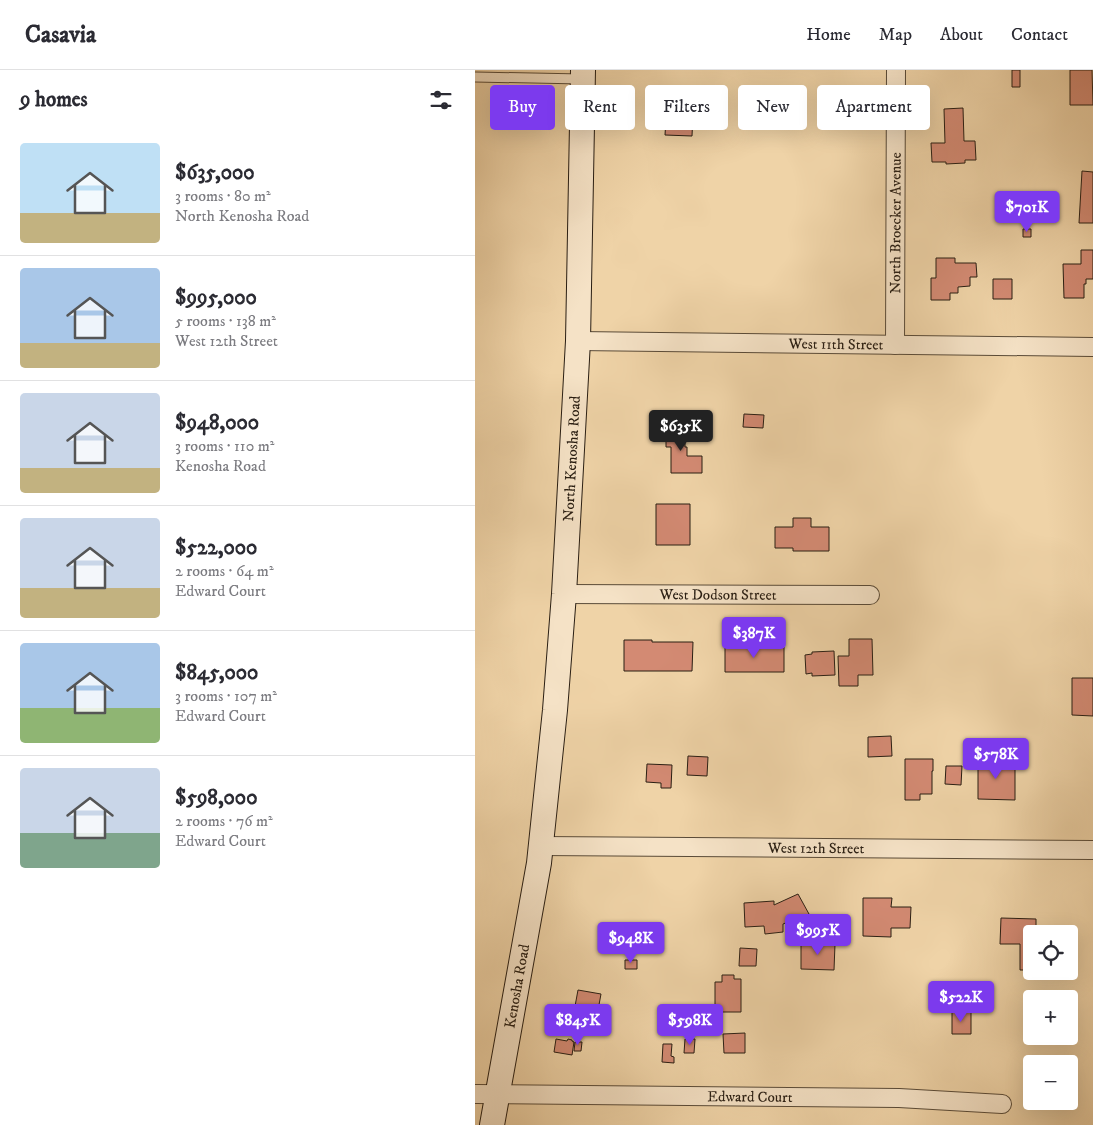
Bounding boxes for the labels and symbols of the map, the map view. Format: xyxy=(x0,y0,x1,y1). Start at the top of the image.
street label: North Broecker Avenue xyxy=(886,152,905,294)
pin: $701K xyxy=(992,190,1062,233)
street label: West 11th Street xyxy=(788,334,884,354)
street label: North Kenosha Road xyxy=(559,395,584,522)
pin: $635K xyxy=(646,410,716,452)
street label: West Dodson Street xyxy=(658,585,777,604)
pin: $387K xyxy=(719,616,789,659)
pin: $578K xyxy=(961,738,1031,780)
street label: West 12th Street xyxy=(767,838,865,858)
pin: $995K xyxy=(783,914,853,956)
pin: $948K xyxy=(596,922,666,964)
street label: Kenosha Road xyxy=(500,942,534,1030)
pin: $522K xyxy=(926,980,996,1023)
pin: $845K xyxy=(543,1004,613,1046)
pin: $598K xyxy=(655,1004,725,1046)
street label: Edward Court xyxy=(707,1087,793,1106)

